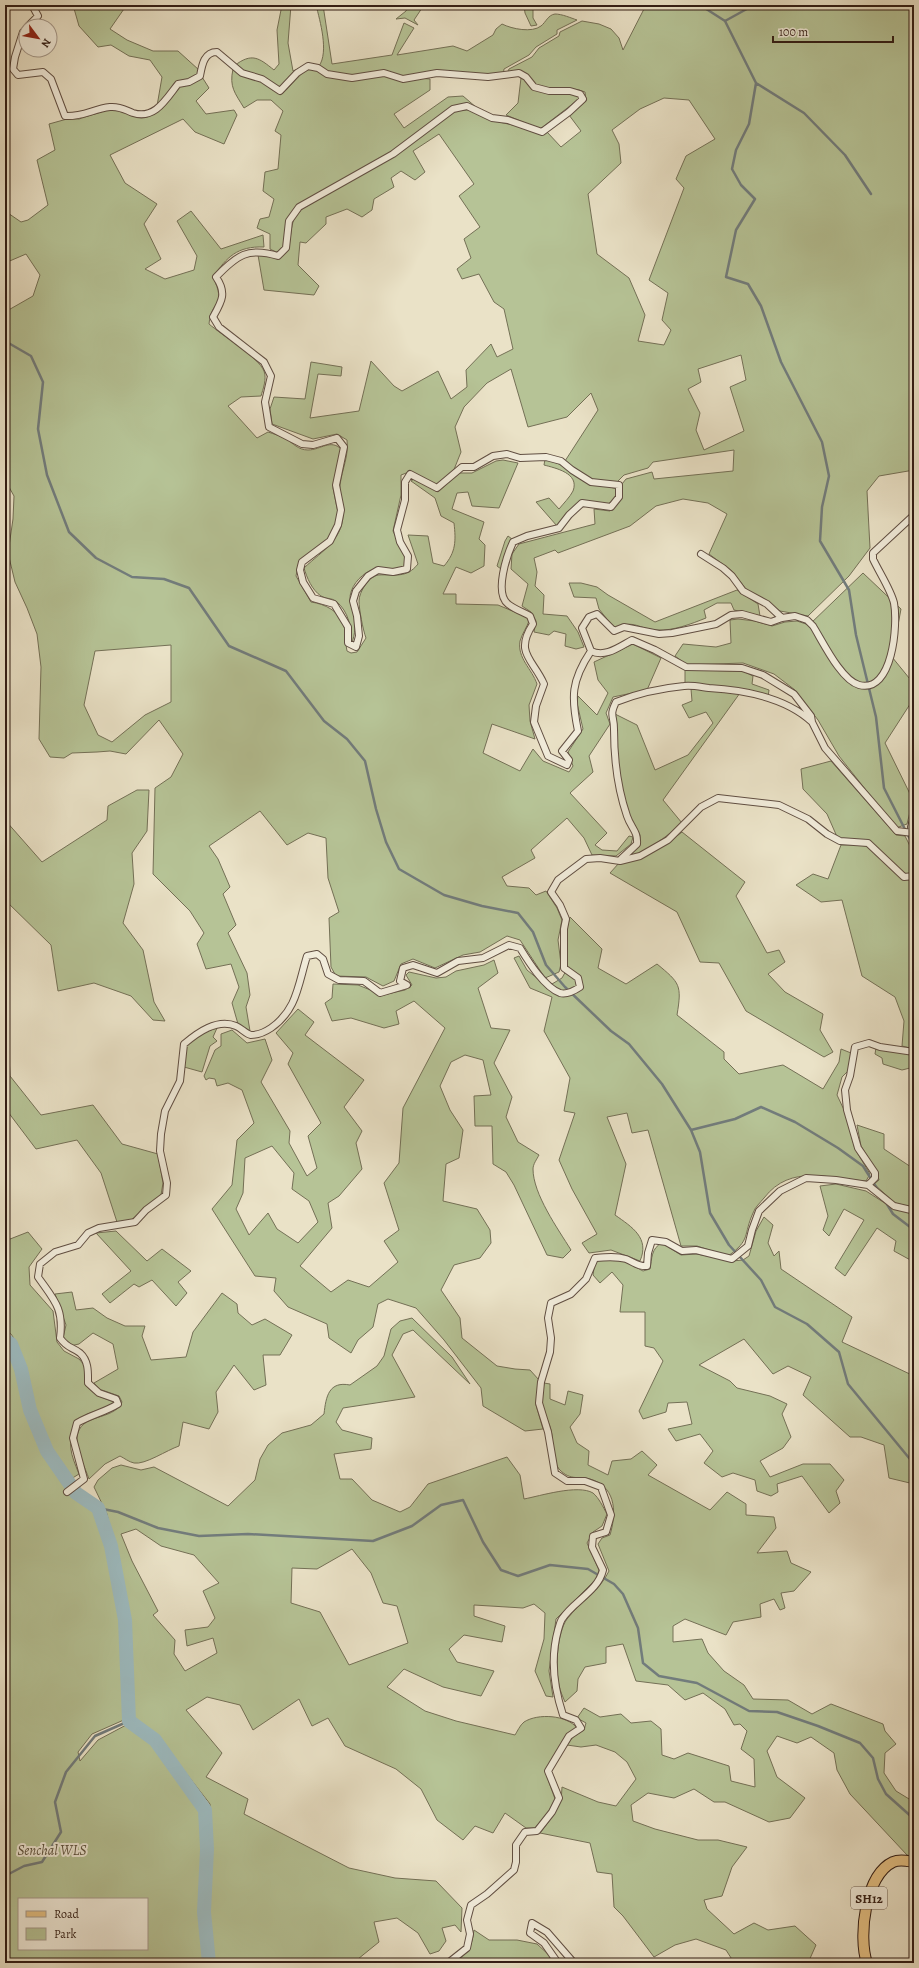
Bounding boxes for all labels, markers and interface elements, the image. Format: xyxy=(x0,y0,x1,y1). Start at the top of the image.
north arrow xyxy=(18,18,58,58)
scale bar xyxy=(773,18,893,44)
text: 100 m xyxy=(779,24,808,40)
text: N xyxy=(38,36,55,50)
park label: Senchal WLS xyxy=(17,1841,87,1860)
road number: SH12 xyxy=(851,1887,887,1909)
legend xyxy=(18,1898,148,1950)
text: Road xyxy=(54,1906,80,1922)
text: Park xyxy=(54,1926,77,1942)

